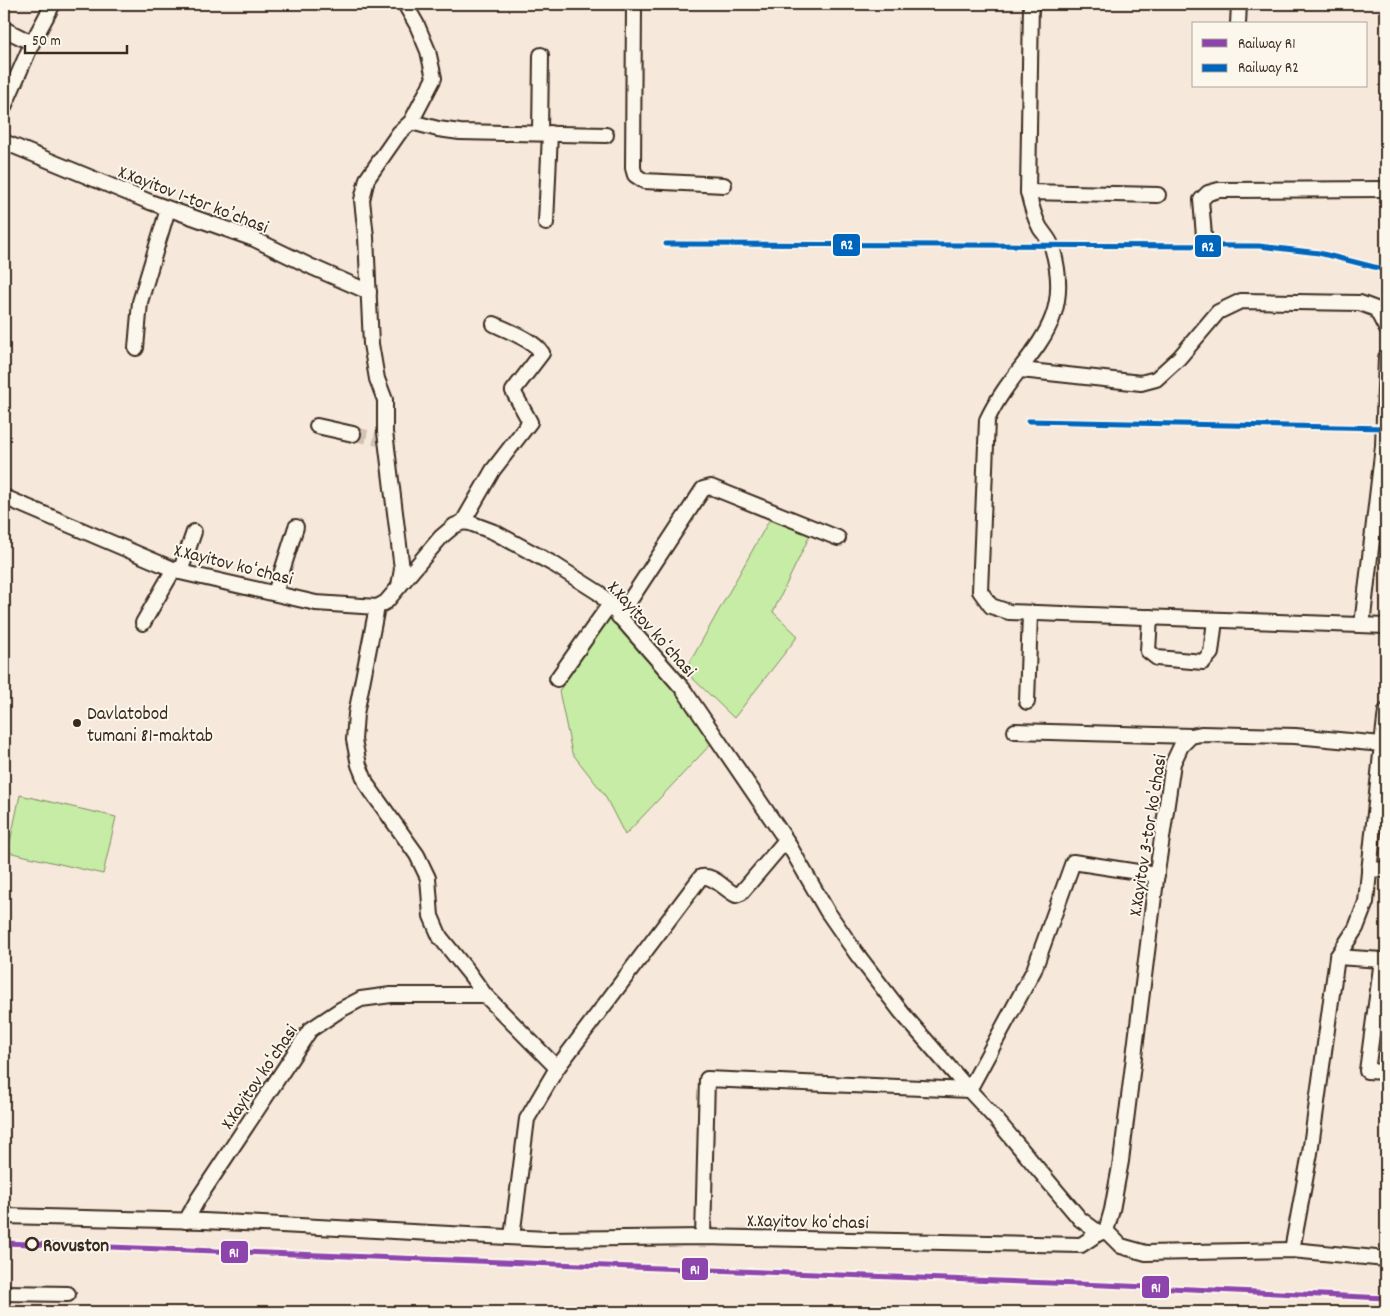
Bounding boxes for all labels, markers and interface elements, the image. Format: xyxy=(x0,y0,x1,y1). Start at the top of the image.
scale bar xyxy=(25,22,128,54)
legend xyxy=(1192,22,1368,88)
text: 50 m xyxy=(32,31,61,53)
text: Railway R1 xyxy=(1238,34,1295,56)
text: Railway R2 xyxy=(1238,58,1299,80)
street label: X.Xayitov 1-tor koʼchasi xyxy=(114,160,272,243)
line badge: R2 xyxy=(832,233,861,257)
line badge: R2 xyxy=(1194,234,1222,258)
text: R2 xyxy=(841,236,853,256)
text: R2 xyxy=(1202,238,1214,258)
street label: X.Xayitov koʻchasi xyxy=(171,539,296,594)
street label: X.Xayitov koʻchasi xyxy=(600,576,701,685)
place label: Davlatobod tumani 81-maktab xyxy=(87,702,213,751)
marker: Davlatobod tumani 81-maktab xyxy=(71,717,83,729)
street label: X.Xayitov 3-tor koʼchasi xyxy=(1123,752,1176,918)
street label: X.Xayitov koʻchasi xyxy=(216,1020,306,1136)
street label: X.Xayitov koʻchasi xyxy=(747,1209,869,1238)
place label: Rovuston xyxy=(43,1234,109,1261)
marker: Rovuston xyxy=(25,1237,39,1251)
line badge: R1 xyxy=(220,1240,249,1264)
text: R1 xyxy=(229,1244,239,1264)
line badge: R1 xyxy=(681,1257,709,1281)
text: R1 xyxy=(690,1261,700,1281)
line badge: R1 xyxy=(1141,1275,1170,1299)
text: R1 xyxy=(1151,1279,1161,1299)

